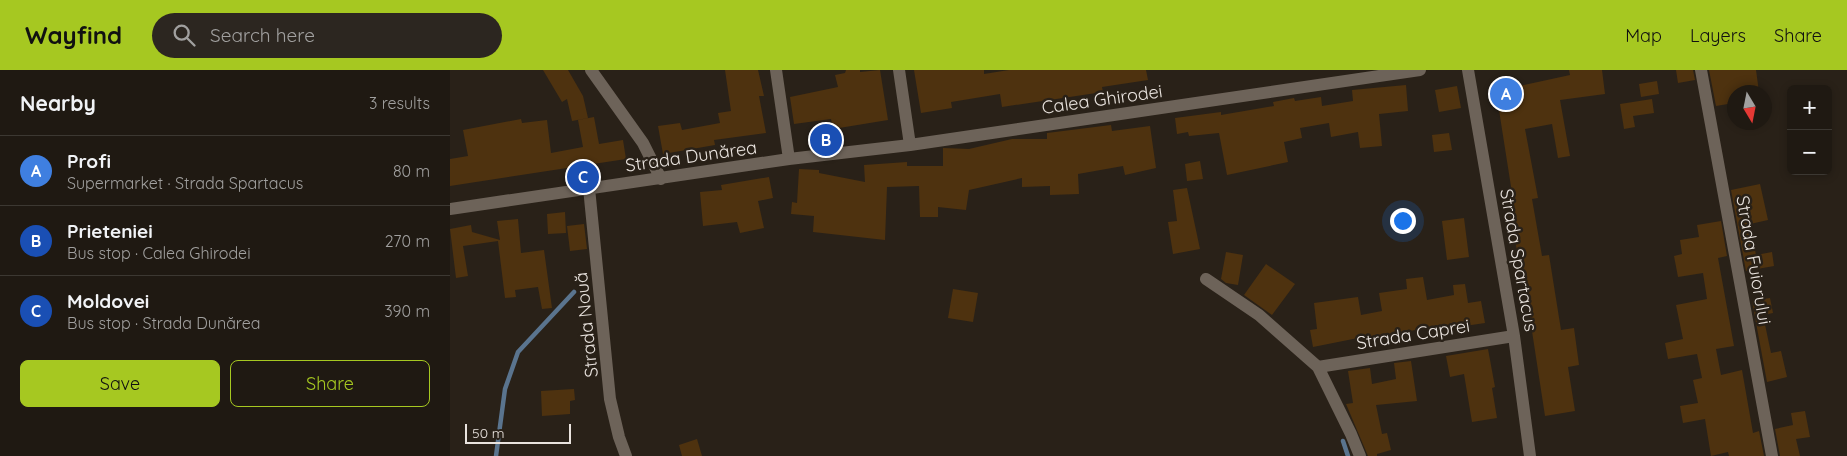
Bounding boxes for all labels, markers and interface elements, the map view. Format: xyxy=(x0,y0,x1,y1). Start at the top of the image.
search box xyxy=(152,13,502,58)
text: Wayfind xyxy=(25,20,122,50)
icon: search xyxy=(170,21,198,49)
text: Search here xyxy=(210,23,315,47)
text: Map xyxy=(1625,24,1662,47)
text: Layers xyxy=(1690,24,1746,47)
text: Share xyxy=(1774,24,1822,47)
pin: A xyxy=(1490,75,1522,113)
street label: Calea Ghirodei xyxy=(1040,79,1164,119)
north arrow xyxy=(1727,85,1772,130)
map controls xyxy=(1787,85,1832,175)
button: + xyxy=(1787,85,1832,130)
text: Nearby xyxy=(20,90,96,116)
text: 3 results xyxy=(369,93,430,113)
pin: B xyxy=(810,121,842,159)
button: − xyxy=(1787,130,1832,175)
street label: Strada Dunărea xyxy=(624,135,758,177)
text: Profi xyxy=(67,149,111,173)
pin: C xyxy=(567,158,599,196)
text: A xyxy=(31,161,41,181)
text: 80 m xyxy=(393,161,430,181)
text: Supermarket · Strada Spartacus xyxy=(67,173,303,193)
street label: Strada Spartacus xyxy=(1495,187,1543,333)
street label: Strada Fuiorului xyxy=(1731,194,1777,326)
your location xyxy=(1390,208,1416,234)
text: Prieteniei xyxy=(67,219,153,243)
text: B xyxy=(31,231,41,251)
text: 270 m xyxy=(385,231,430,251)
text: Bus stop · Calea Ghirodei xyxy=(67,243,251,263)
street label: Strada Nouă xyxy=(569,271,603,379)
text: Moldovei xyxy=(67,289,149,313)
text: C xyxy=(31,301,41,321)
text: 390 m xyxy=(384,301,430,321)
text: Bus stop · Strada Dunărea xyxy=(67,313,260,333)
street label: Strada Caprei xyxy=(1355,314,1471,354)
button: Save xyxy=(20,360,220,407)
button: Share xyxy=(230,360,430,407)
scale bar xyxy=(465,421,571,444)
text: 50 m xyxy=(472,424,505,442)

